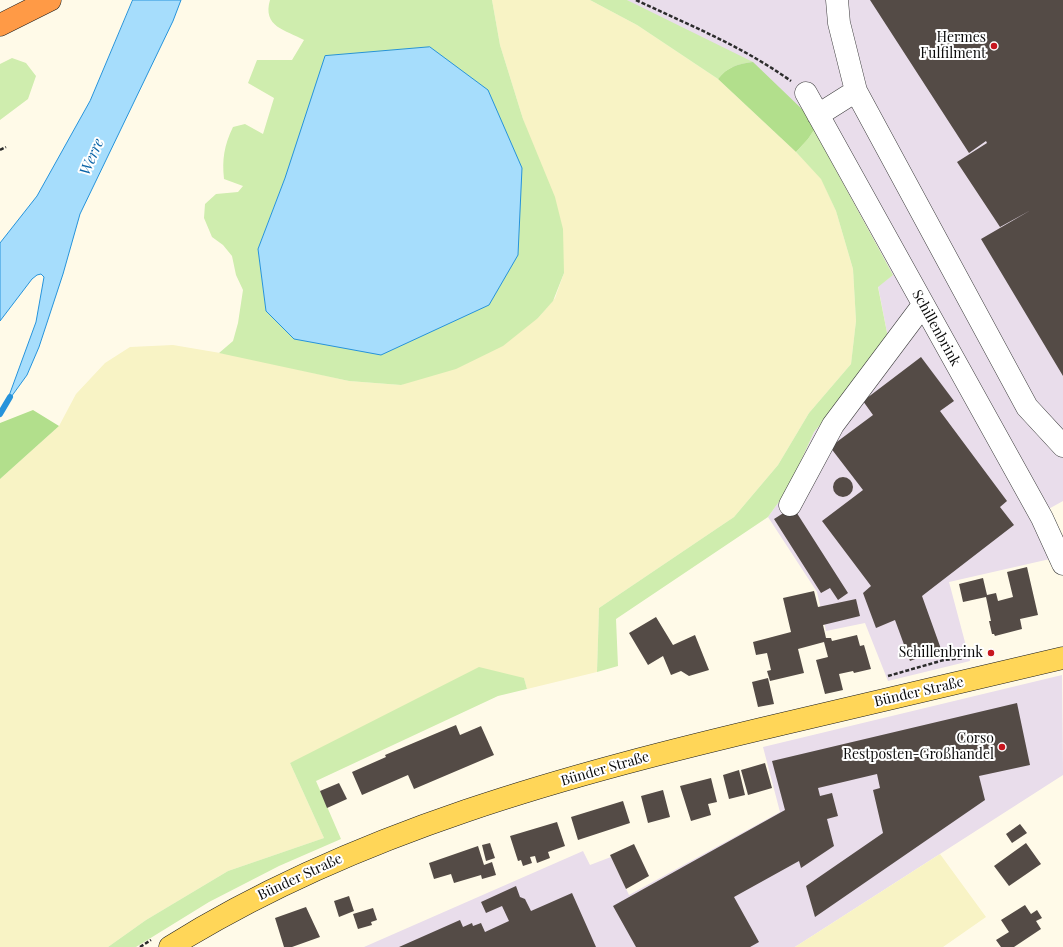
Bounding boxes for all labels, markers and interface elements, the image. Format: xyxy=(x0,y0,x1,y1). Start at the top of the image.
place label: Hermes Fulfilment xyxy=(920,30,986,62)
marker: Hermes Fulfilment xyxy=(989,41,999,51)
water label: Werre xyxy=(76,136,108,178)
street label: Schillenbrink xyxy=(908,287,964,369)
place label: Schillenbrink xyxy=(899,645,983,661)
marker: Schillenbrink xyxy=(986,648,996,658)
street label: Bünder Straße xyxy=(873,674,965,710)
place label: Corso Restposten-Großhandel xyxy=(843,731,994,764)
marker: Corso Restposten-Großhandel xyxy=(997,742,1007,752)
street label: Bünder Straße xyxy=(559,748,651,790)
street label: Bünder Straße xyxy=(255,850,345,904)

